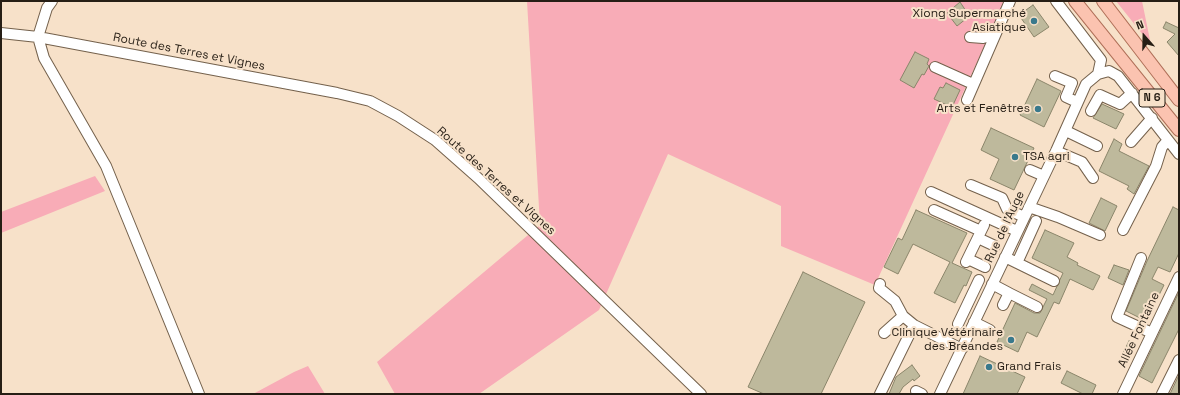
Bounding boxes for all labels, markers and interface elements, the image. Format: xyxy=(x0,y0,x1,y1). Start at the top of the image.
place label: Xiong Supermarché Asiatique xyxy=(913,7,1026,35)
marker: Xiong Supermarché Asiatique xyxy=(1029,16,1039,26)
north arrow xyxy=(1124,16,1164,56)
text: N xyxy=(1134,17,1146,33)
street label: Route des Terres et Vignes xyxy=(112,30,266,74)
road number: N 6 xyxy=(1139,89,1165,107)
place label: Arts et Fenêtres xyxy=(937,102,1030,116)
marker: Arts et Fenêtres xyxy=(1033,104,1043,114)
street label: Route des Terres et Vignes xyxy=(434,124,558,238)
place label: TSA agri xyxy=(1023,150,1070,164)
marker: TSA agri xyxy=(1010,152,1020,162)
street label: Rue de l'Auge xyxy=(982,189,1028,265)
street label: Allée Fontaine xyxy=(1115,290,1163,370)
place label: Clinique Vétérinaire des Bréandes xyxy=(892,326,1003,354)
marker: Clinique Vétérinaire des Bréandes xyxy=(1006,335,1016,345)
place label: Grand Frais xyxy=(997,360,1061,374)
marker: Grand Frais xyxy=(984,362,994,372)

